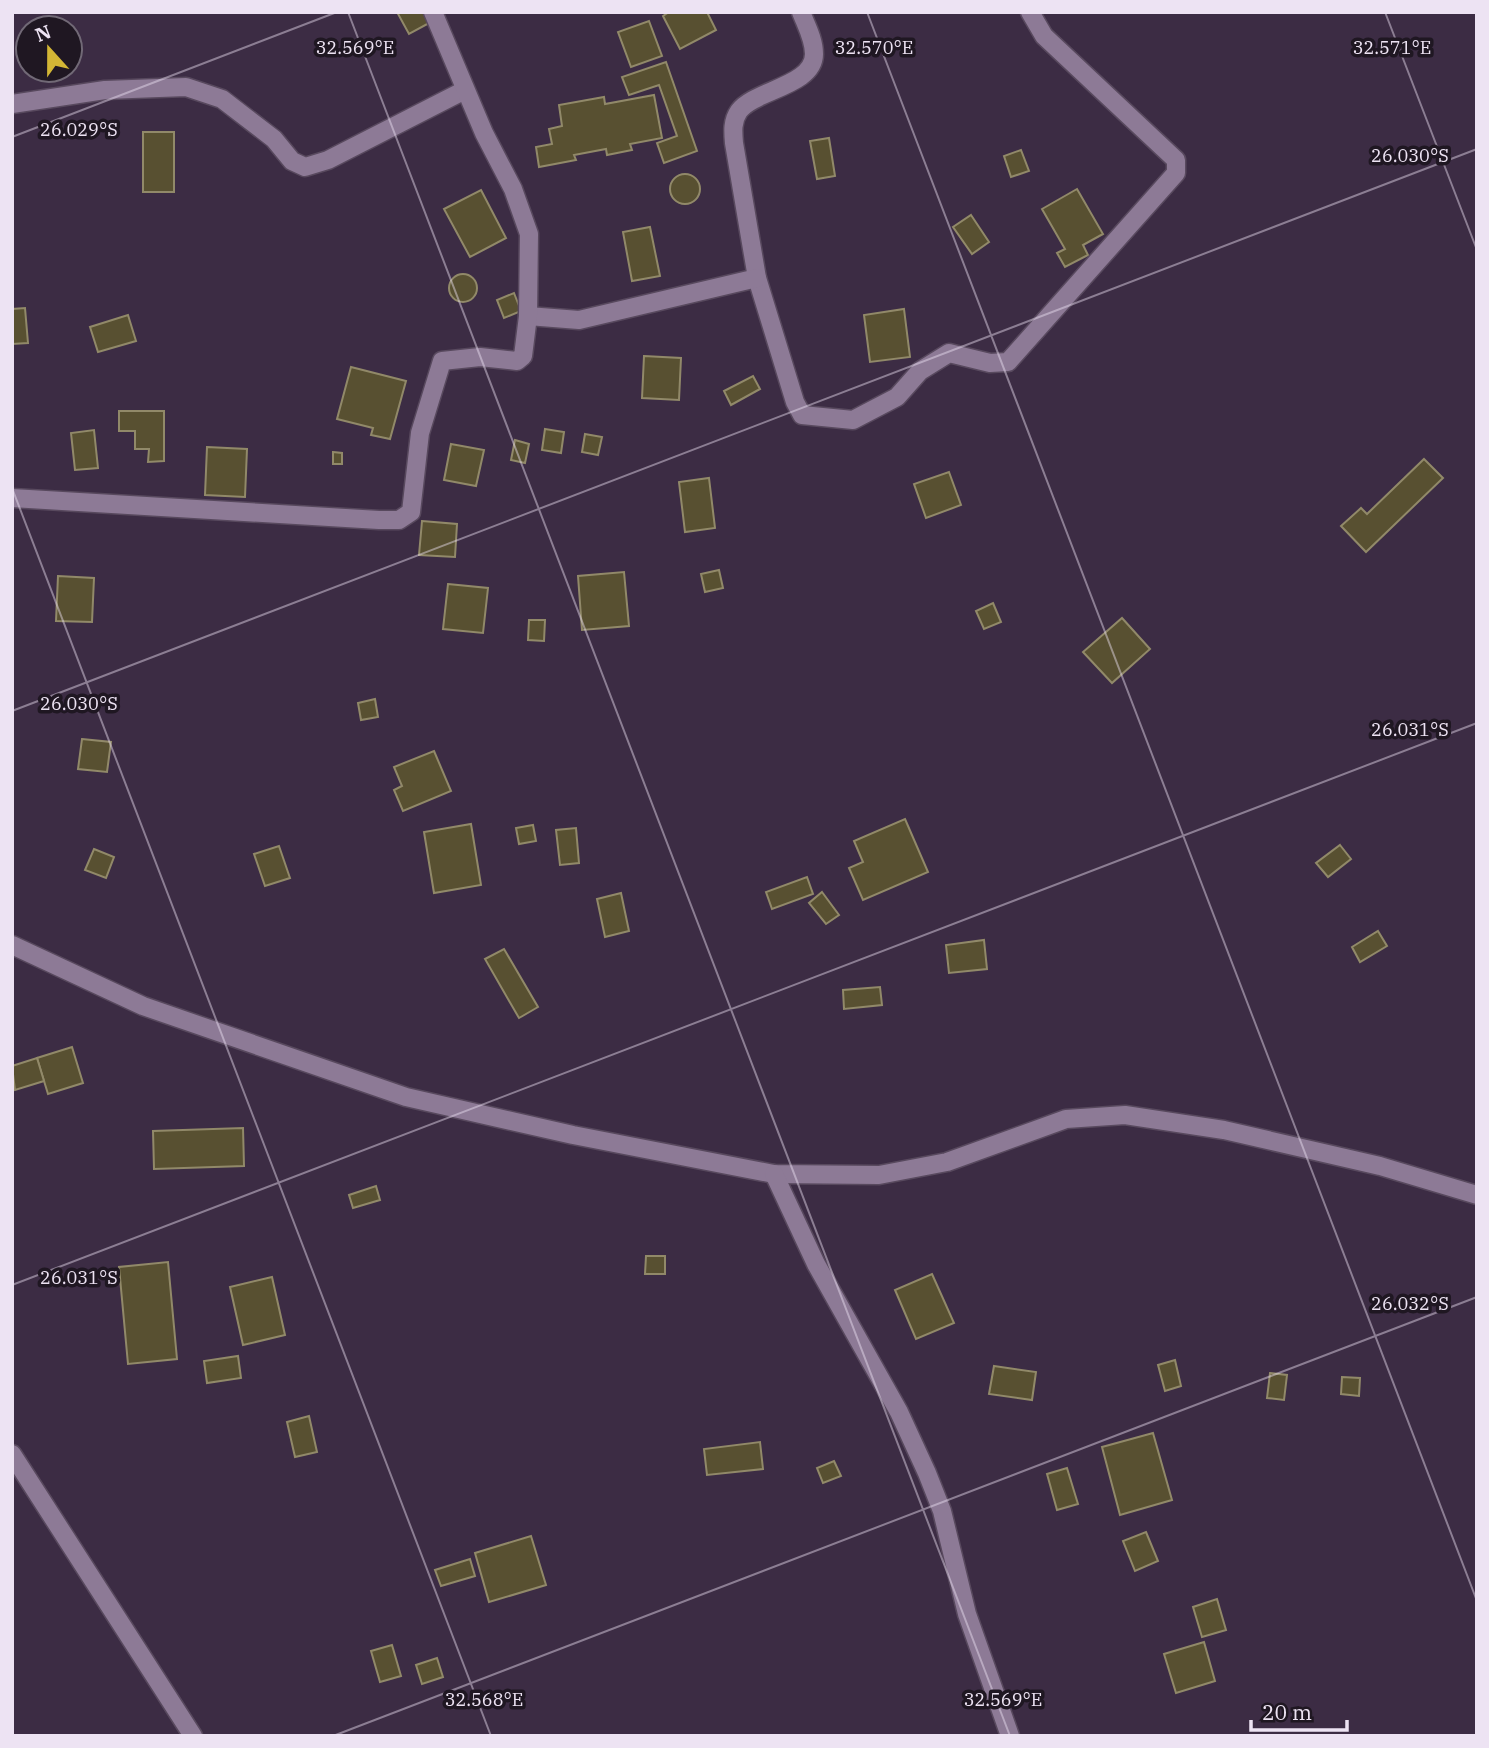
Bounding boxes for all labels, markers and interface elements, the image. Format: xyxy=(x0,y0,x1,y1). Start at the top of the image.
north arrow xyxy=(14,14,84,84)
text: N xyxy=(32,19,54,47)
text: 32.569°E xyxy=(316,36,394,59)
text: 32.570°E xyxy=(835,36,913,59)
text: 32.571°E xyxy=(1353,36,1431,59)
text: 26.029°S xyxy=(40,118,118,141)
text: 26.030°S xyxy=(1371,144,1449,167)
text: 26.030°S xyxy=(40,692,118,715)
text: 26.031°S xyxy=(1371,718,1449,741)
text: 26.031°S xyxy=(40,1266,118,1289)
text: 26.032°S xyxy=(1371,1292,1449,1315)
text: 32.568°E xyxy=(445,1688,523,1711)
text: 32.569°E xyxy=(964,1688,1042,1711)
scale bar xyxy=(1251,1688,1347,1732)
text: 20 m xyxy=(1262,1698,1312,1726)

